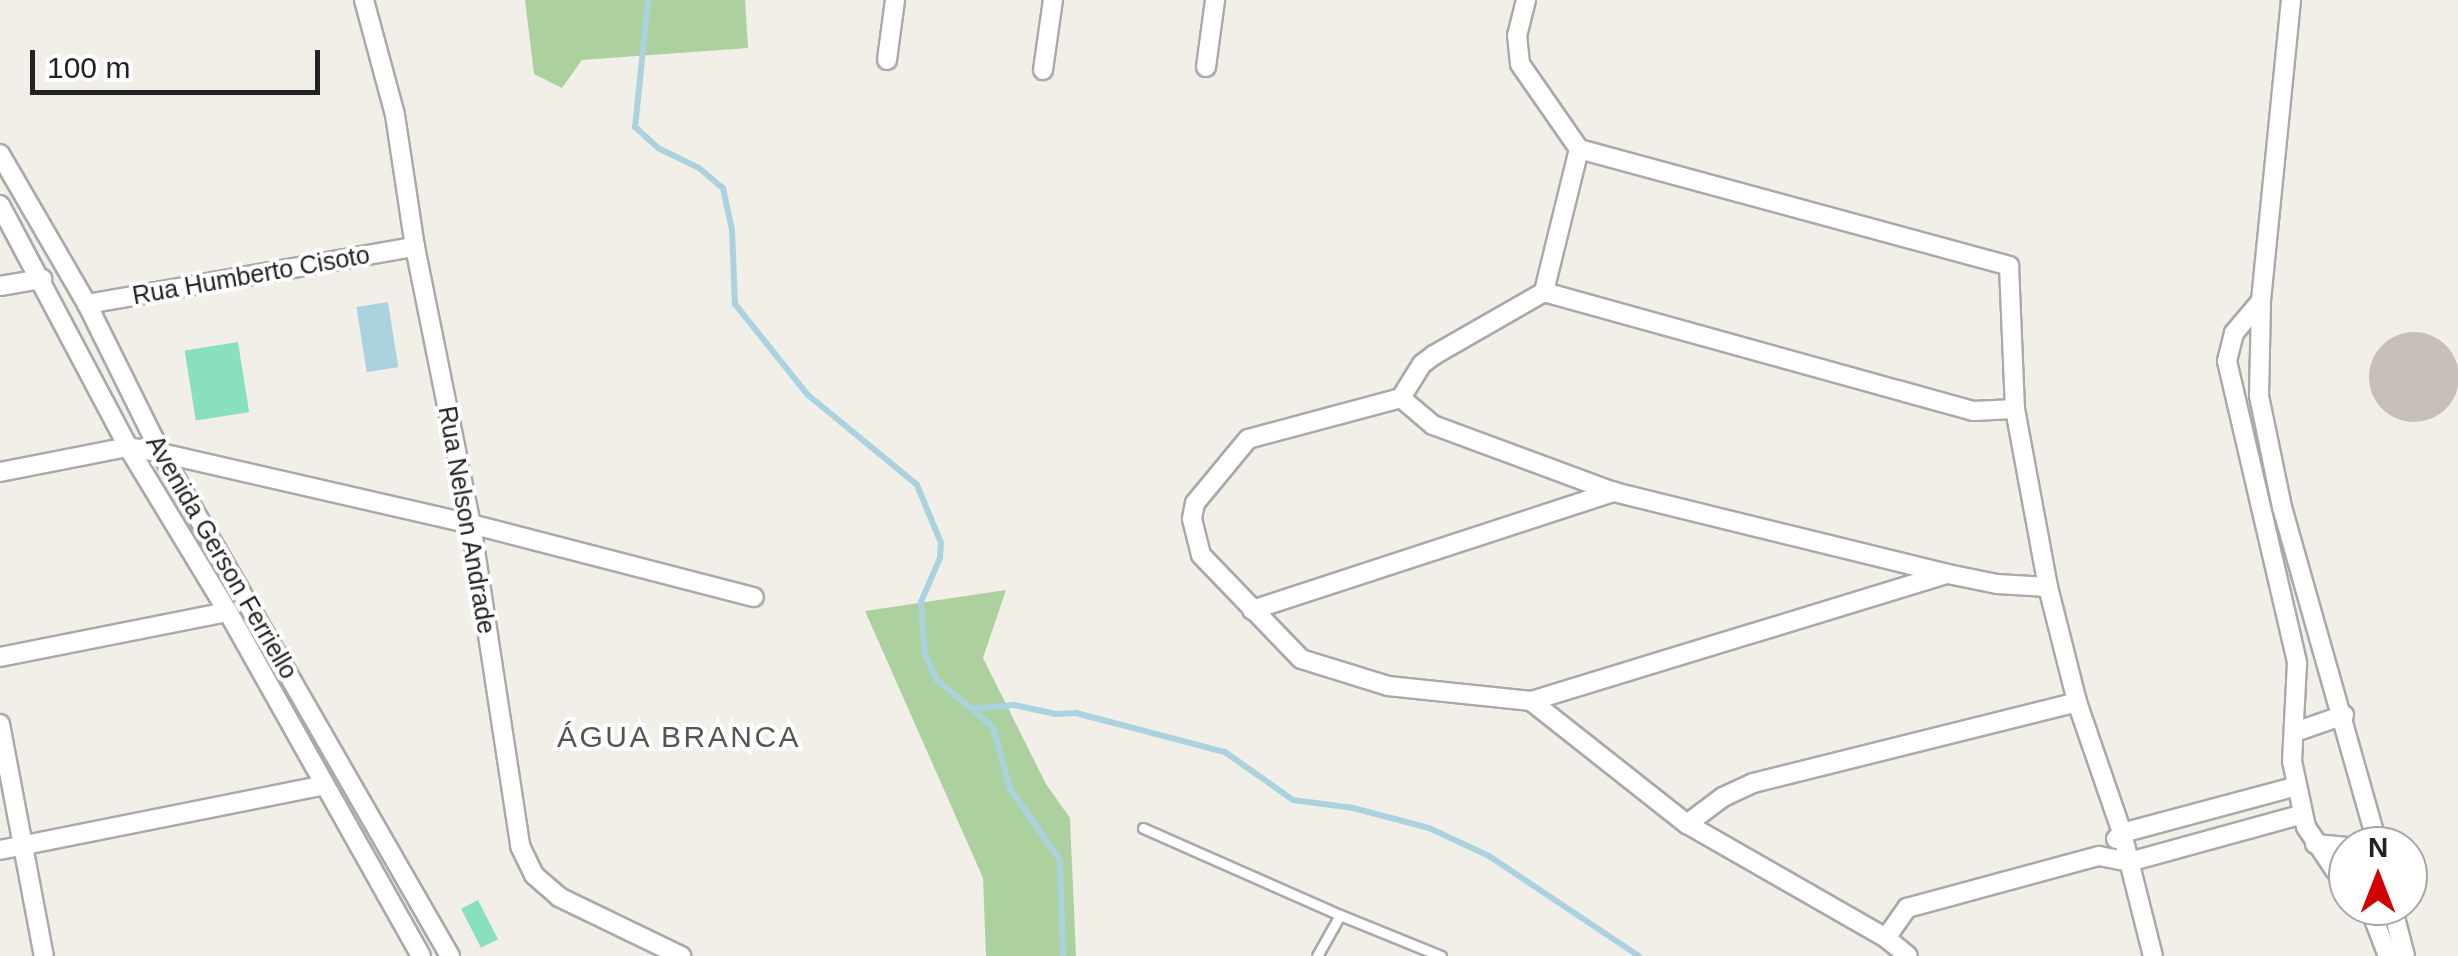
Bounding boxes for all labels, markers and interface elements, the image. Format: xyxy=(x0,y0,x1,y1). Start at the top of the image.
scale bar xyxy=(35,30,325,92)
text: 100 m xyxy=(47,51,130,84)
street label: Rua Humberto Cisoto xyxy=(130,239,372,311)
street label: Rua Nelson Andrade xyxy=(432,403,502,637)
street label: Avenida Gerson Ferriello xyxy=(140,430,304,684)
district label: ÁGUA BRANCA xyxy=(556,719,802,755)
north arrow xyxy=(2328,826,2428,926)
text: N xyxy=(2368,832,2388,863)

